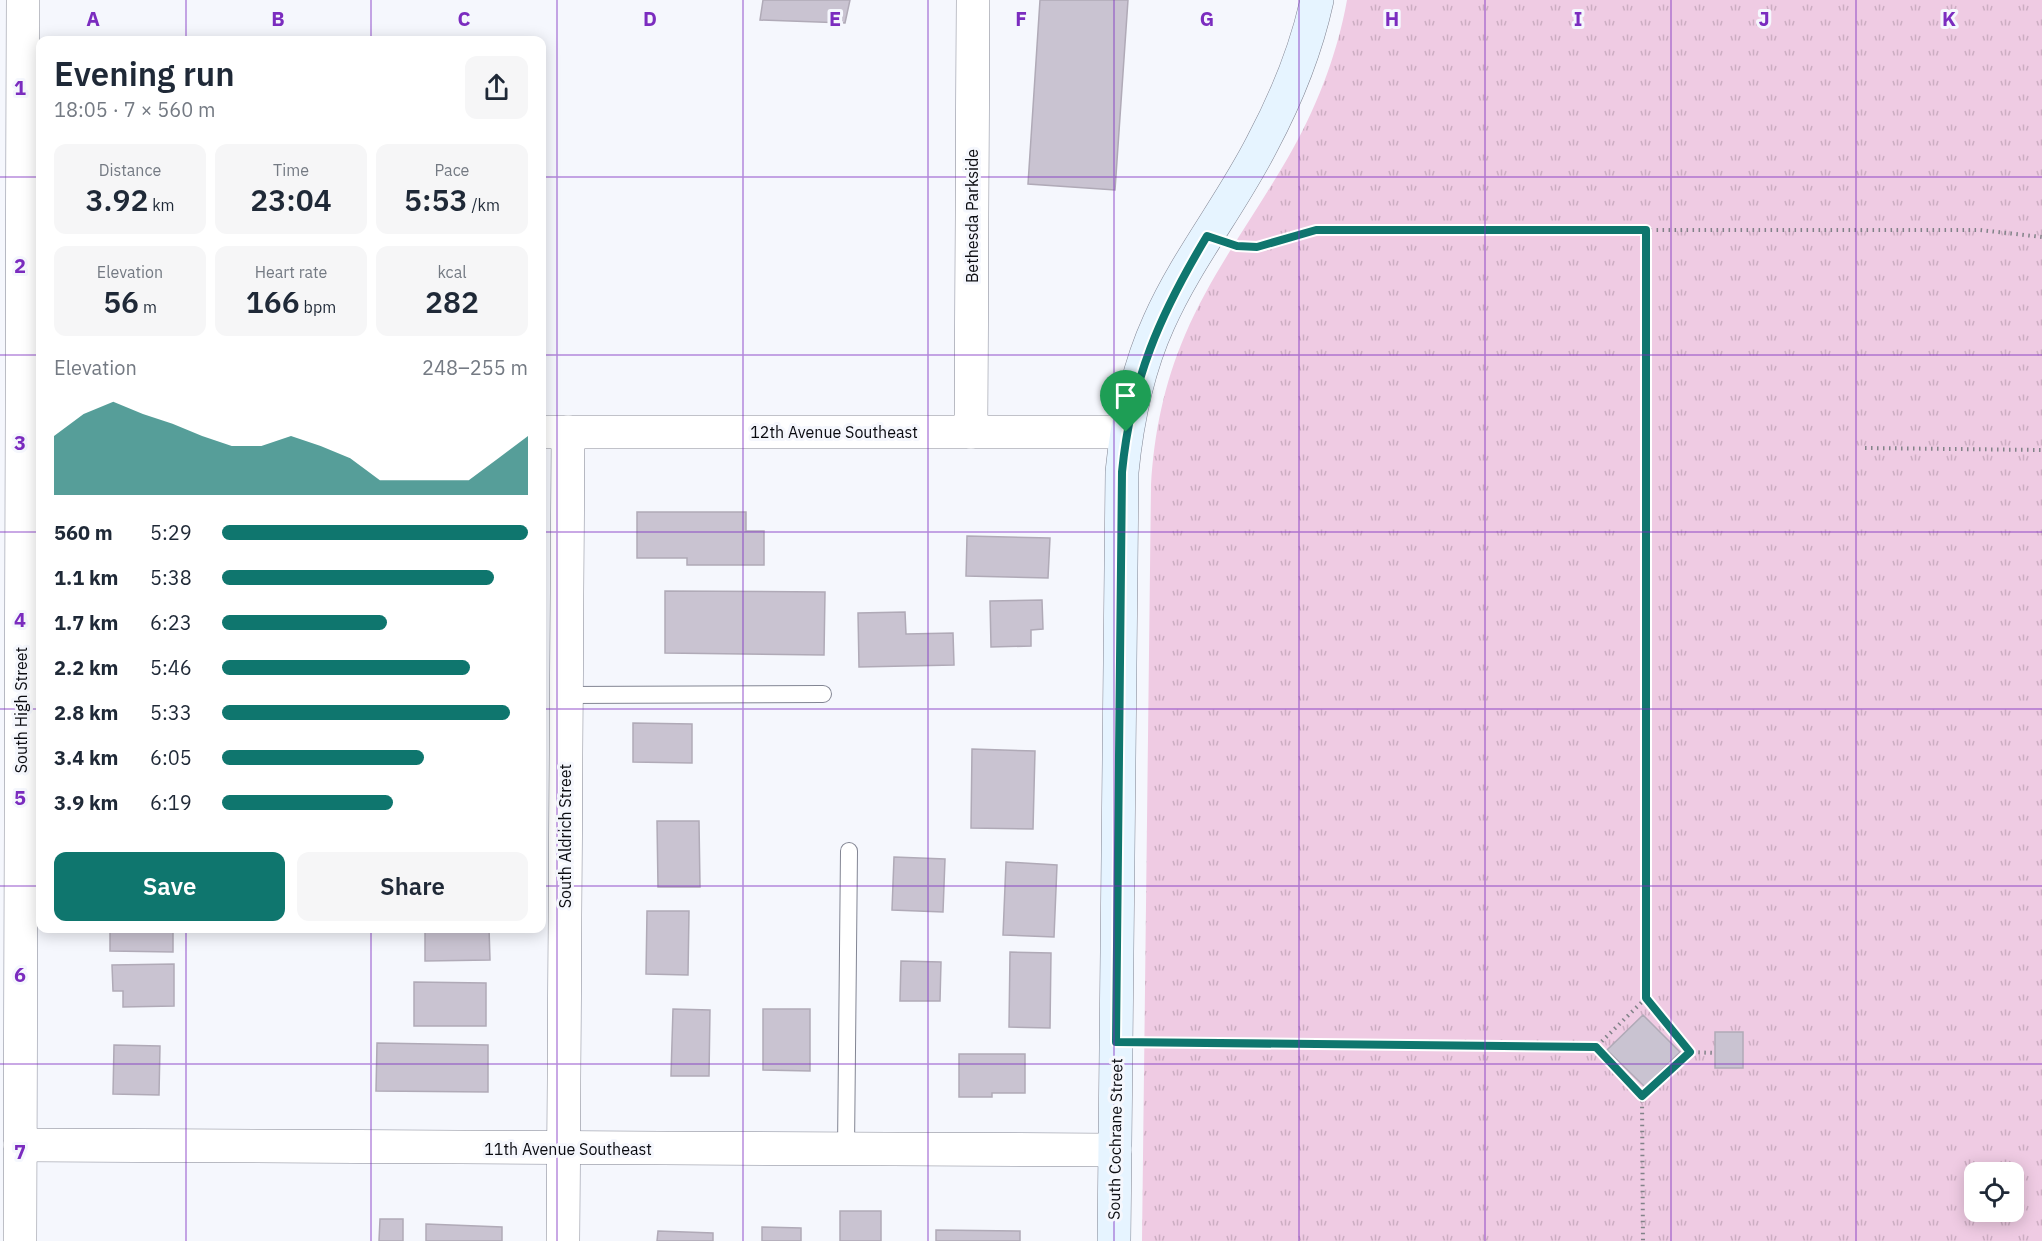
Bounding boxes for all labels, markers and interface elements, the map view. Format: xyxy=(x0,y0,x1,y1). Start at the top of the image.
text: A xyxy=(86,5,100,32)
text: B xyxy=(271,5,285,32)
text: C xyxy=(457,5,471,32)
text: D xyxy=(643,5,657,32)
text: E xyxy=(829,5,841,32)
text: F xyxy=(1015,5,1027,32)
text: G xyxy=(1200,5,1214,32)
text: H xyxy=(1385,5,1399,32)
text: I xyxy=(1574,5,1582,32)
text: J xyxy=(1758,5,1770,32)
text: K xyxy=(1942,5,1956,32)
text: Evening run xyxy=(54,52,235,95)
button: share xyxy=(465,56,528,119)
text: 1 xyxy=(14,74,26,101)
text: 18:05 · 7 × 560 m xyxy=(54,96,215,123)
street label: Bethesda Parkside xyxy=(962,149,982,283)
text: Distance xyxy=(99,160,161,180)
text: Time xyxy=(273,160,309,180)
text: Pace xyxy=(435,160,469,180)
text: 3.92 xyxy=(85,180,148,219)
text: 23:04 xyxy=(250,180,332,219)
text: 5:53 xyxy=(404,180,468,219)
text: km xyxy=(148,195,175,215)
text: /km xyxy=(468,195,500,215)
text: 2 xyxy=(14,252,26,279)
text: Elevation xyxy=(97,262,163,282)
text: Heart rate xyxy=(255,262,327,282)
text: kcal xyxy=(437,262,467,282)
text: 56 xyxy=(103,282,139,321)
text: 166 xyxy=(246,282,300,321)
text: 282 xyxy=(425,282,479,321)
text: m xyxy=(139,297,157,317)
text: bpm xyxy=(300,297,336,317)
text: Elevation xyxy=(54,354,137,381)
text: 248–255 m xyxy=(422,354,528,381)
pin xyxy=(1100,370,1151,432)
icon: arrive xyxy=(1109,379,1142,412)
street label: 12th Avenue Southeast xyxy=(750,422,918,442)
text: 3 xyxy=(14,429,26,456)
text: 560 m xyxy=(54,519,113,546)
text: 5:29 xyxy=(150,519,192,546)
text: 1.1 km xyxy=(54,564,118,591)
text: 5:38 xyxy=(150,564,192,591)
text: 4 xyxy=(14,606,26,633)
text: 1.7 km xyxy=(54,609,118,636)
text: 6:23 xyxy=(150,609,192,636)
street label: South High Street xyxy=(11,647,31,773)
text: 2.2 km xyxy=(54,654,118,681)
text: 5:46 xyxy=(150,654,192,681)
text: 2.8 km xyxy=(54,699,118,726)
text: 5:33 xyxy=(150,699,192,726)
text: 3.4 km xyxy=(54,744,118,771)
text: 6:05 xyxy=(150,744,192,771)
street label: South Aldrich Street xyxy=(555,764,575,908)
text: 5 xyxy=(14,784,26,811)
text: 3.9 km xyxy=(54,789,118,816)
text: 6:19 xyxy=(150,789,192,816)
button: Save xyxy=(54,852,285,921)
button: Share xyxy=(297,852,528,921)
text: 6 xyxy=(14,961,26,988)
street label: South Cochrane Street xyxy=(1104,1058,1126,1220)
text: 7 xyxy=(14,1138,26,1165)
street label: 11th Avenue Southeast xyxy=(484,1139,652,1159)
map controls xyxy=(1964,1162,2024,1222)
button: locate xyxy=(1964,1162,2024,1222)

